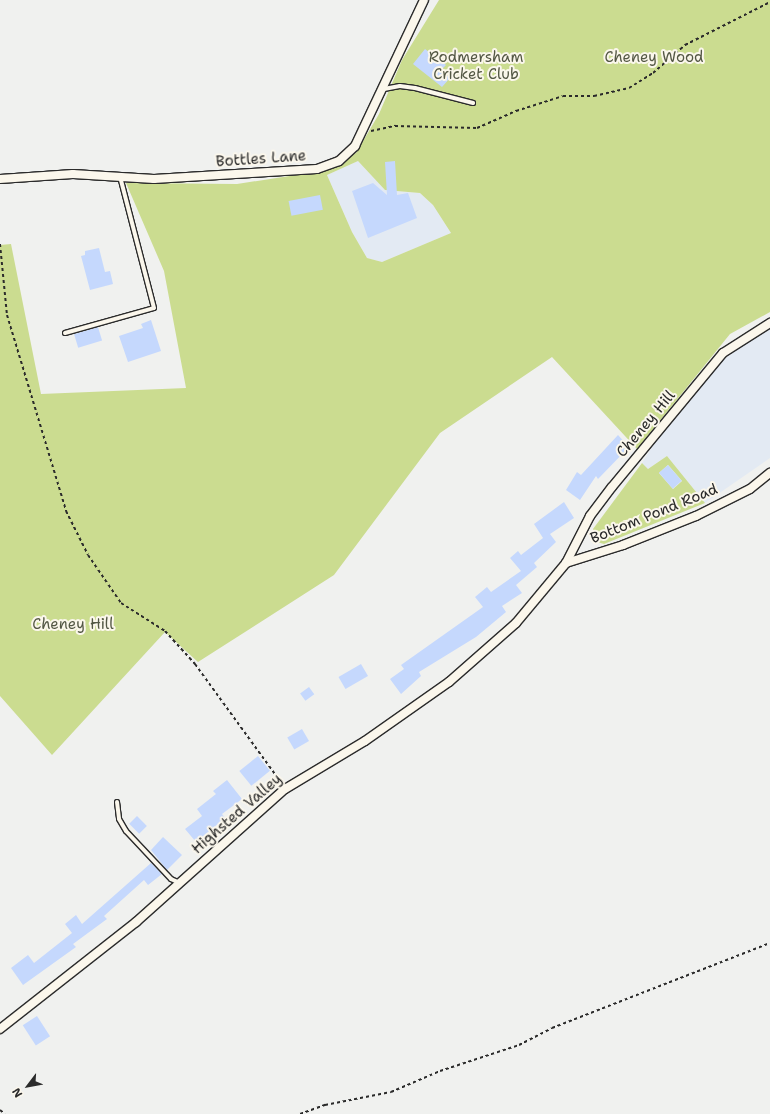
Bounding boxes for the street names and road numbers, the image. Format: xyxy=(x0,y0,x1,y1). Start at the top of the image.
street label: Bottles Lane xyxy=(215,147,307,171)
street label: Cheney Hill xyxy=(613,387,679,461)
street label: Bottom Pond Road xyxy=(588,480,720,548)
street label: Highsted Valley xyxy=(188,770,286,858)

